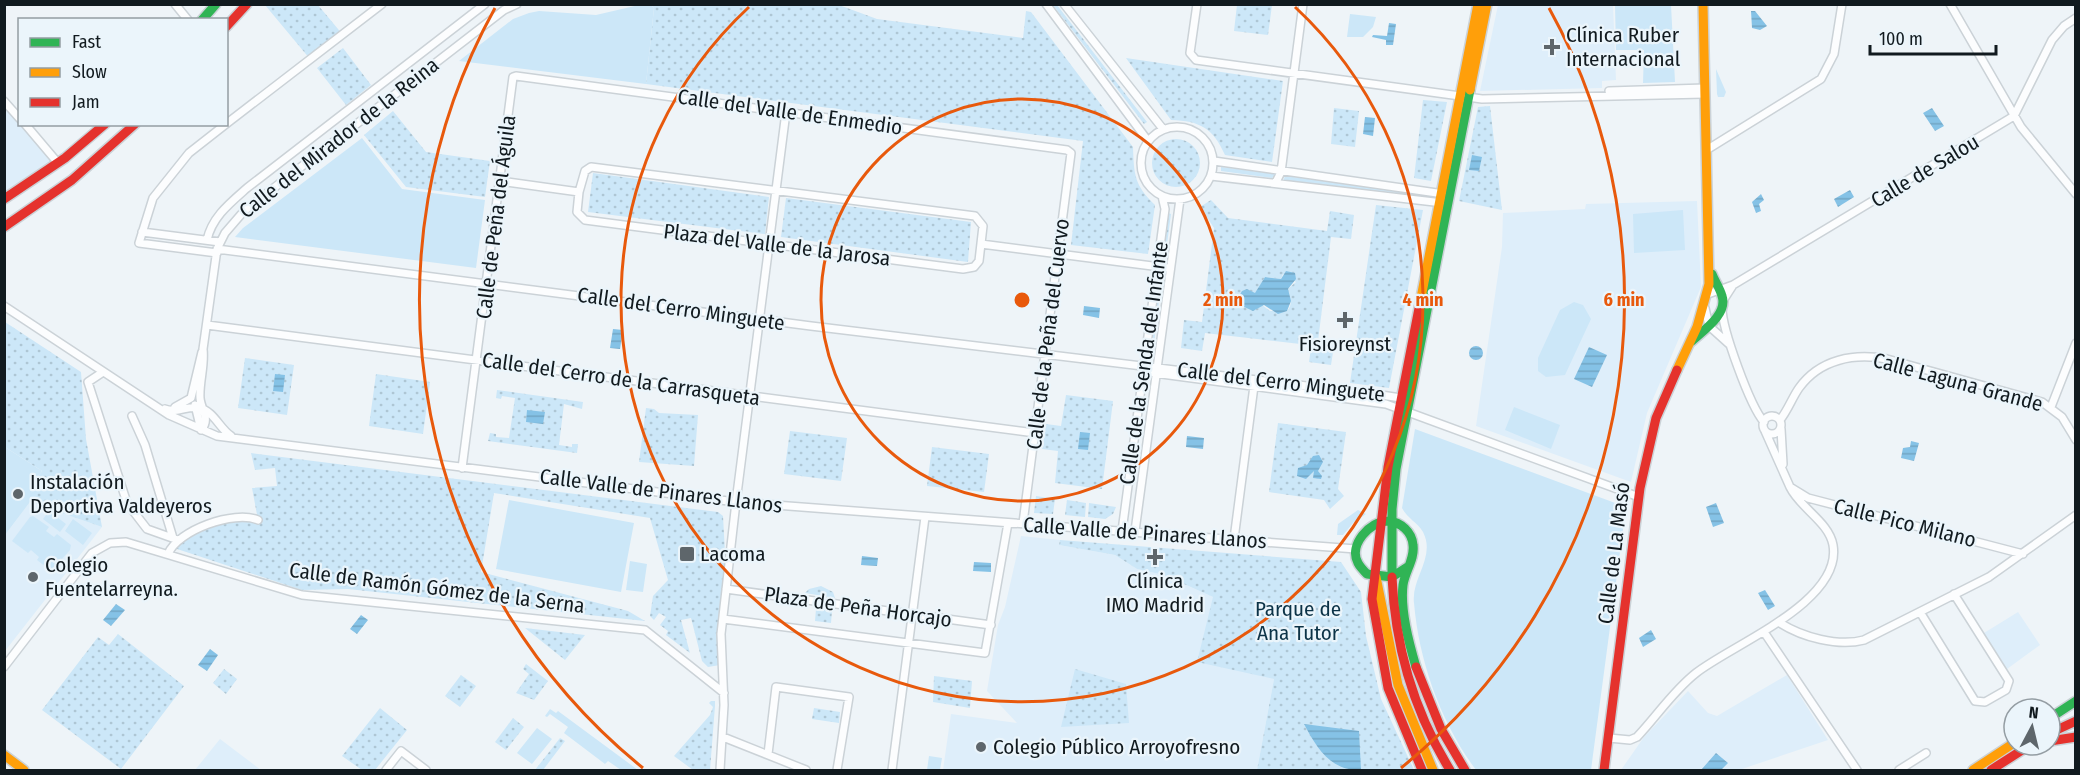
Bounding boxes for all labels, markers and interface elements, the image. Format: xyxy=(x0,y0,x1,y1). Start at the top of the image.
legend xyxy=(18,18,228,126)
scale bar xyxy=(1870,18,1996,56)
place label: Clínica Ruber Internacional xyxy=(1566,22,1681,72)
text: 100 m xyxy=(1879,28,1923,50)
text: Fast xyxy=(72,31,101,53)
marker: Clínica Ruber Internacional xyxy=(1543,38,1561,56)
street label: Calle del Mirador de la Reina xyxy=(234,52,444,224)
text: Slow xyxy=(72,61,107,83)
street label: Calle del Valle de Enmedio xyxy=(676,83,904,141)
text: Jam xyxy=(72,91,100,113)
street label: Calle de Peña del Águila xyxy=(471,114,521,320)
street label: Calle de Salou xyxy=(1866,129,1984,213)
street label: Calle de la Peña del Cuervo xyxy=(1021,217,1075,451)
street label: Plaza del Valle de la Jarosa xyxy=(662,218,892,272)
street label: Calle de la Senda del Infante xyxy=(1114,240,1174,486)
street label: Calle del Cerro Minguete xyxy=(576,282,786,336)
text: 2 min xyxy=(1202,289,1243,311)
text: 4 min xyxy=(1403,289,1443,311)
text: 6 min xyxy=(1604,289,1645,311)
centre of rings xyxy=(1012,290,1032,310)
marker: Fisioreynst xyxy=(1336,311,1354,329)
place label: Fisioreynst xyxy=(1299,331,1391,357)
street label: Calle del Cerro de la Carrasqueta xyxy=(480,347,762,411)
street label: Calle Laguna Grande xyxy=(1870,347,2046,417)
street label: Calle del Cerro Minguete xyxy=(1176,356,1386,408)
street label: Calle Valle de Pinares Llanos xyxy=(538,463,784,519)
place label: Instalación Deportiva Valdeyeros xyxy=(30,469,212,519)
street label: Calle de La Masó xyxy=(1592,481,1636,625)
marker: Instalación Deportiva Valdeyeros xyxy=(11,487,25,501)
street label: Calle Pico Milano xyxy=(1831,493,1979,553)
street label: Calle Valle de Pinares Llanos xyxy=(1022,512,1268,554)
place label: Lacoma xyxy=(700,541,766,567)
marker: Lacoma xyxy=(678,545,696,563)
marker: Clínica IMO Madrid xyxy=(1146,548,1164,566)
place label: Colegio Fuentelarreyna. xyxy=(45,552,178,602)
street label: Calle de Ramón Gómez de la Serna xyxy=(288,557,586,619)
place label: Clínica IMO Madrid xyxy=(1106,568,1204,618)
marker: Colegio Fuentelarreyna. xyxy=(26,570,40,584)
street label: Plaza de Peña Horcajo xyxy=(763,581,953,633)
park label: Parque de Ana Tutor xyxy=(1255,596,1341,646)
north arrow xyxy=(2002,697,2062,757)
text: N xyxy=(2028,703,2040,723)
place label: Colegio Público Arroyofresno xyxy=(993,734,1240,760)
marker: Colegio Público Arroyofresno xyxy=(974,740,988,754)

